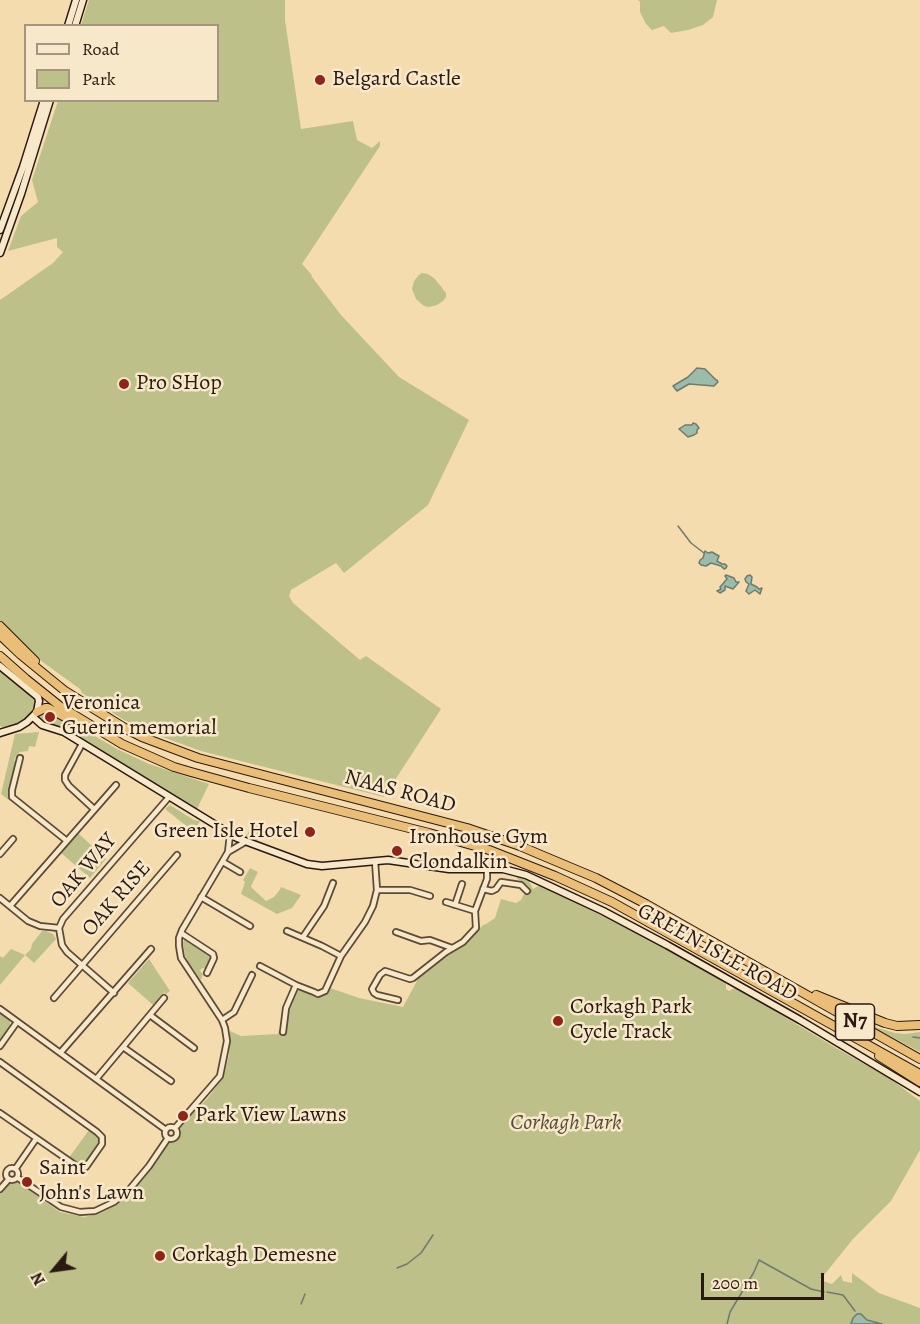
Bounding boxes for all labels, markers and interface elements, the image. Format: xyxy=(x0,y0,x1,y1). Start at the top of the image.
legend xyxy=(24,24,219,102)
text: Road xyxy=(82,37,119,61)
text: Park xyxy=(82,67,116,91)
place label: Belgard Castle xyxy=(332,67,461,93)
marker: Belgard Castle xyxy=(313,73,327,87)
place label: Pro SHop xyxy=(136,371,222,397)
marker: Pro SHop xyxy=(117,377,131,391)
place label: Veronica Guerin memorial xyxy=(62,691,217,742)
marker: Veronica Guerin memorial xyxy=(43,710,57,724)
street label: NAAS ROAD xyxy=(342,765,458,819)
place label: Green Isle Hotel xyxy=(154,819,298,845)
marker: Green Isle Hotel xyxy=(303,825,317,839)
place label: Ironhouse Gym Clondalkin xyxy=(409,825,548,876)
street label: OAK WAY xyxy=(45,828,123,914)
marker: Ironhouse Gym Clondalkin xyxy=(390,844,404,858)
street label: OAK RISE xyxy=(77,856,157,942)
street label: GREEN ISLE ROAD xyxy=(633,898,801,1008)
place label: Corkagh Park Cycle Track xyxy=(570,995,692,1046)
road number: N7 xyxy=(836,1004,874,1040)
marker: Corkagh Park Cycle Track xyxy=(551,1014,565,1028)
place label: Park View Lawns xyxy=(195,1103,347,1129)
marker: Park View Lawns xyxy=(176,1109,190,1123)
park label: Corkagh Park xyxy=(510,1111,622,1137)
place label: Saint John's Lawn xyxy=(39,1156,144,1208)
marker: Saint John's Lawn xyxy=(20,1175,34,1189)
north arrow xyxy=(24,1240,84,1300)
place label: Corkagh Demesne xyxy=(172,1243,337,1269)
marker: Corkagh Demesne xyxy=(153,1249,167,1263)
scale bar xyxy=(704,1261,827,1299)
text: N xyxy=(26,1268,51,1289)
text: 200 m xyxy=(712,1271,758,1295)

